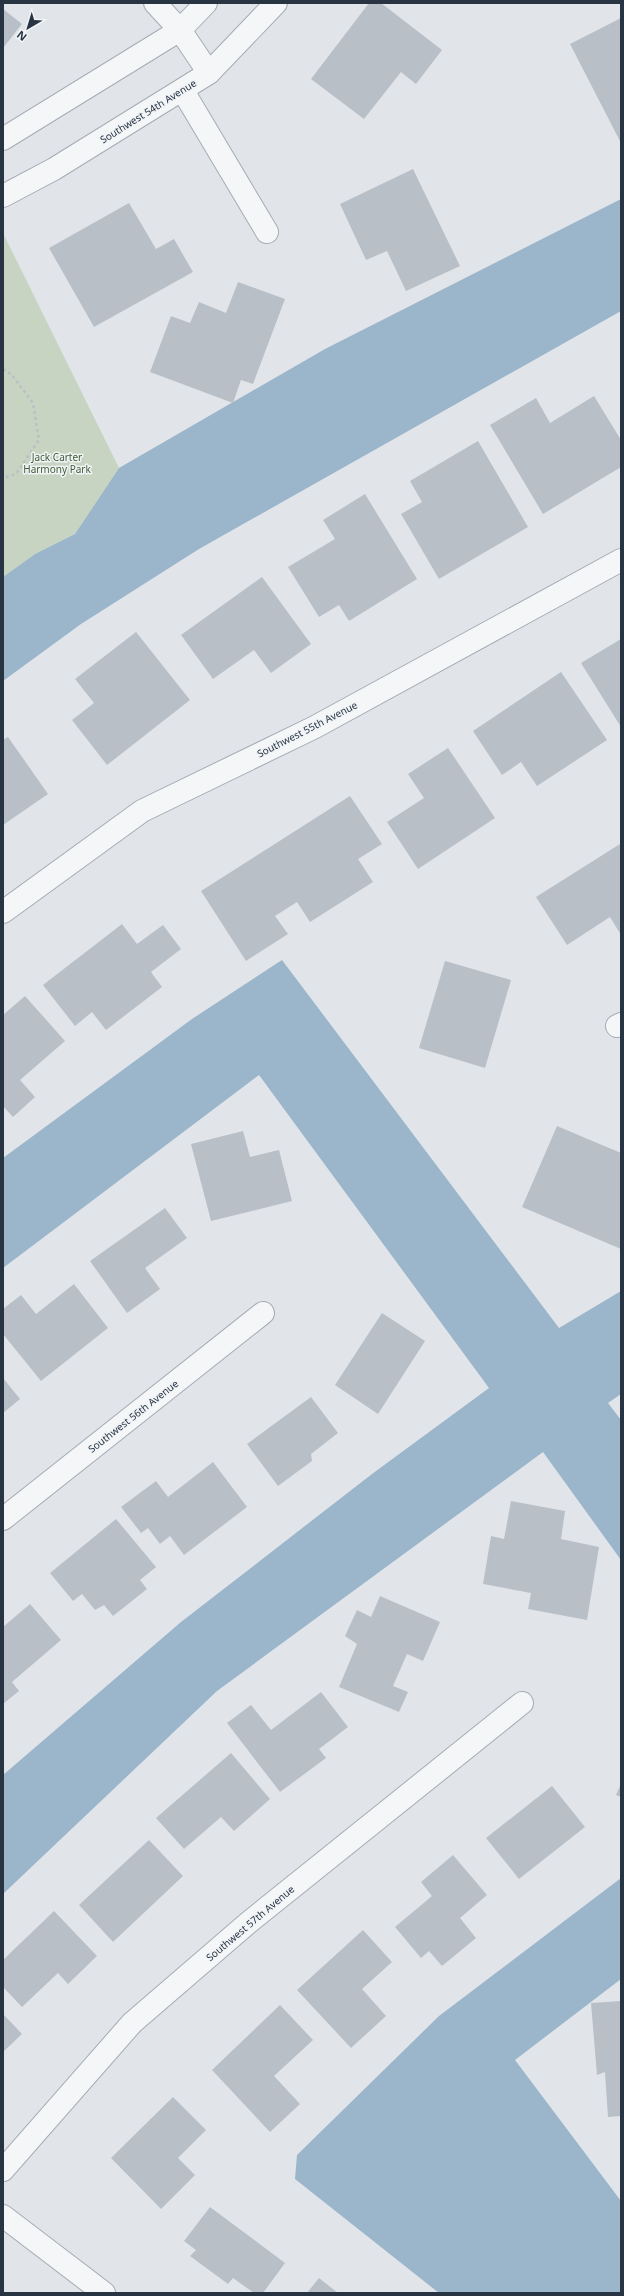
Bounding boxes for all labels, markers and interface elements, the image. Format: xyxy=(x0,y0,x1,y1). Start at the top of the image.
north arrow xyxy=(8,8,48,48)
text: N xyxy=(13,28,30,45)
street label: Southwest 54th Avenue xyxy=(97,75,199,146)
park label: Jack Carter Harmony Park xyxy=(23,450,91,476)
street label: Southwest 55th Avenue xyxy=(254,697,360,760)
street label: Southwest 56th Avenue xyxy=(85,1376,181,1456)
street label: Southwest 57th Avenue xyxy=(203,1882,297,1964)

